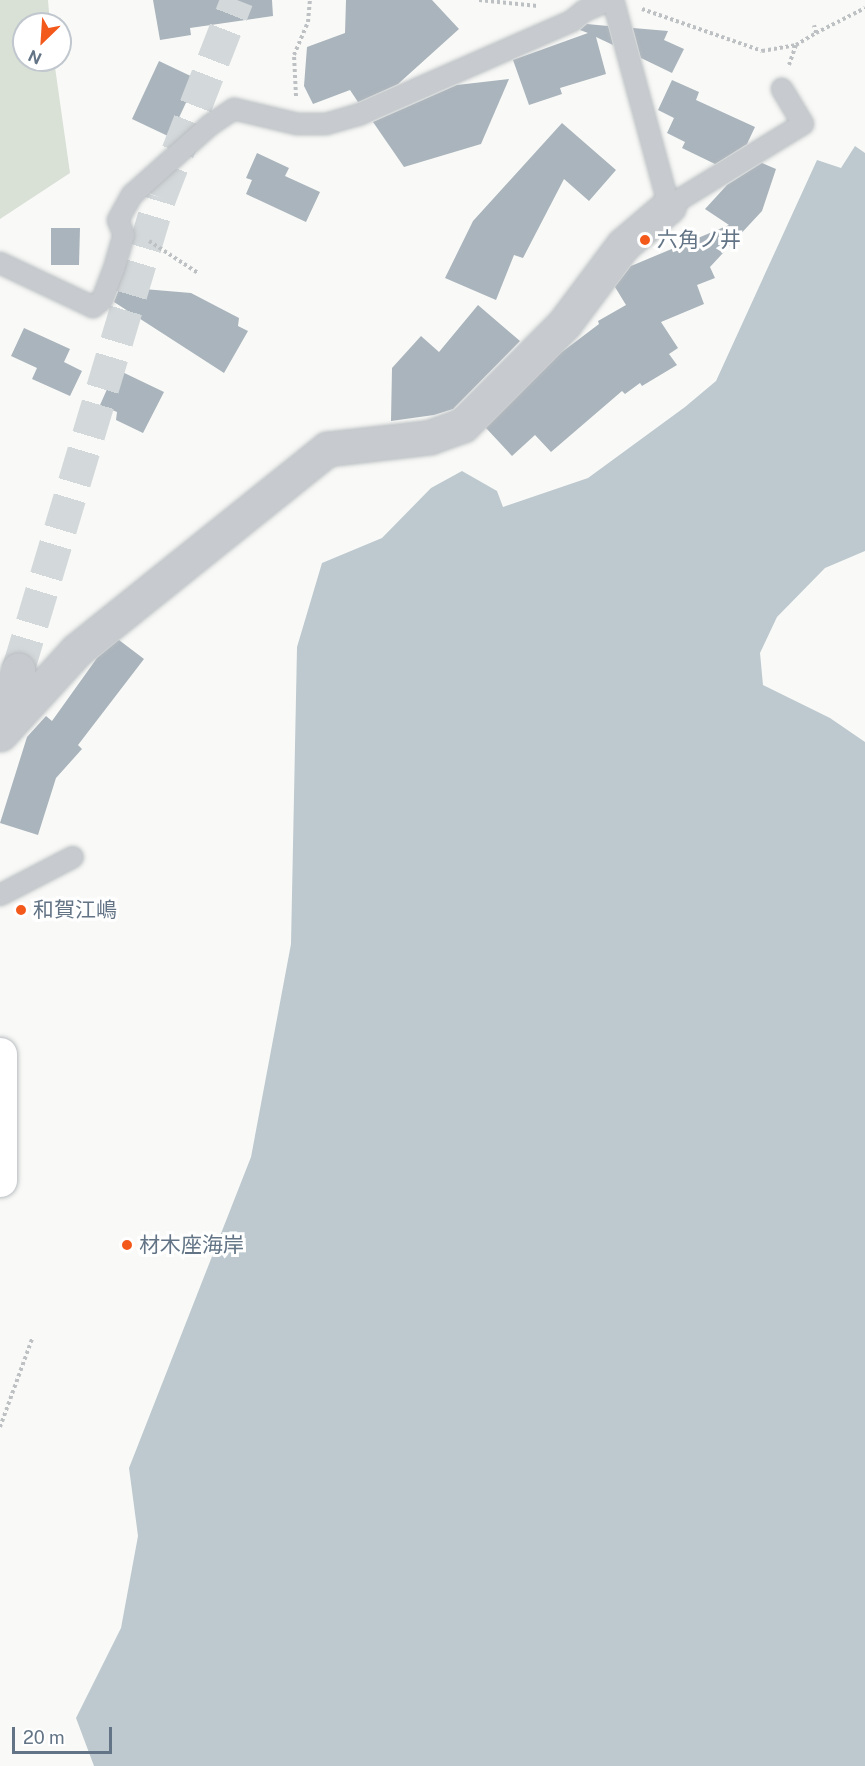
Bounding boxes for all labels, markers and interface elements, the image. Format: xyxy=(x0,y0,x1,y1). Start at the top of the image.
north arrow xyxy=(12,12,72,72)
text: N xyxy=(25,46,45,68)
place label: 六角ノ井 xyxy=(657,227,741,253)
marker: 六角ノ井 xyxy=(638,233,652,247)
place label: 和賀江嶋 xyxy=(33,897,117,923)
marker: 和賀江嶋 xyxy=(14,903,28,917)
place label: 材木座海岸 xyxy=(139,1232,244,1258)
marker: 材木座海岸 xyxy=(120,1238,134,1252)
scale bar xyxy=(15,1715,116,1753)
text: 20 m xyxy=(23,1727,65,1748)

